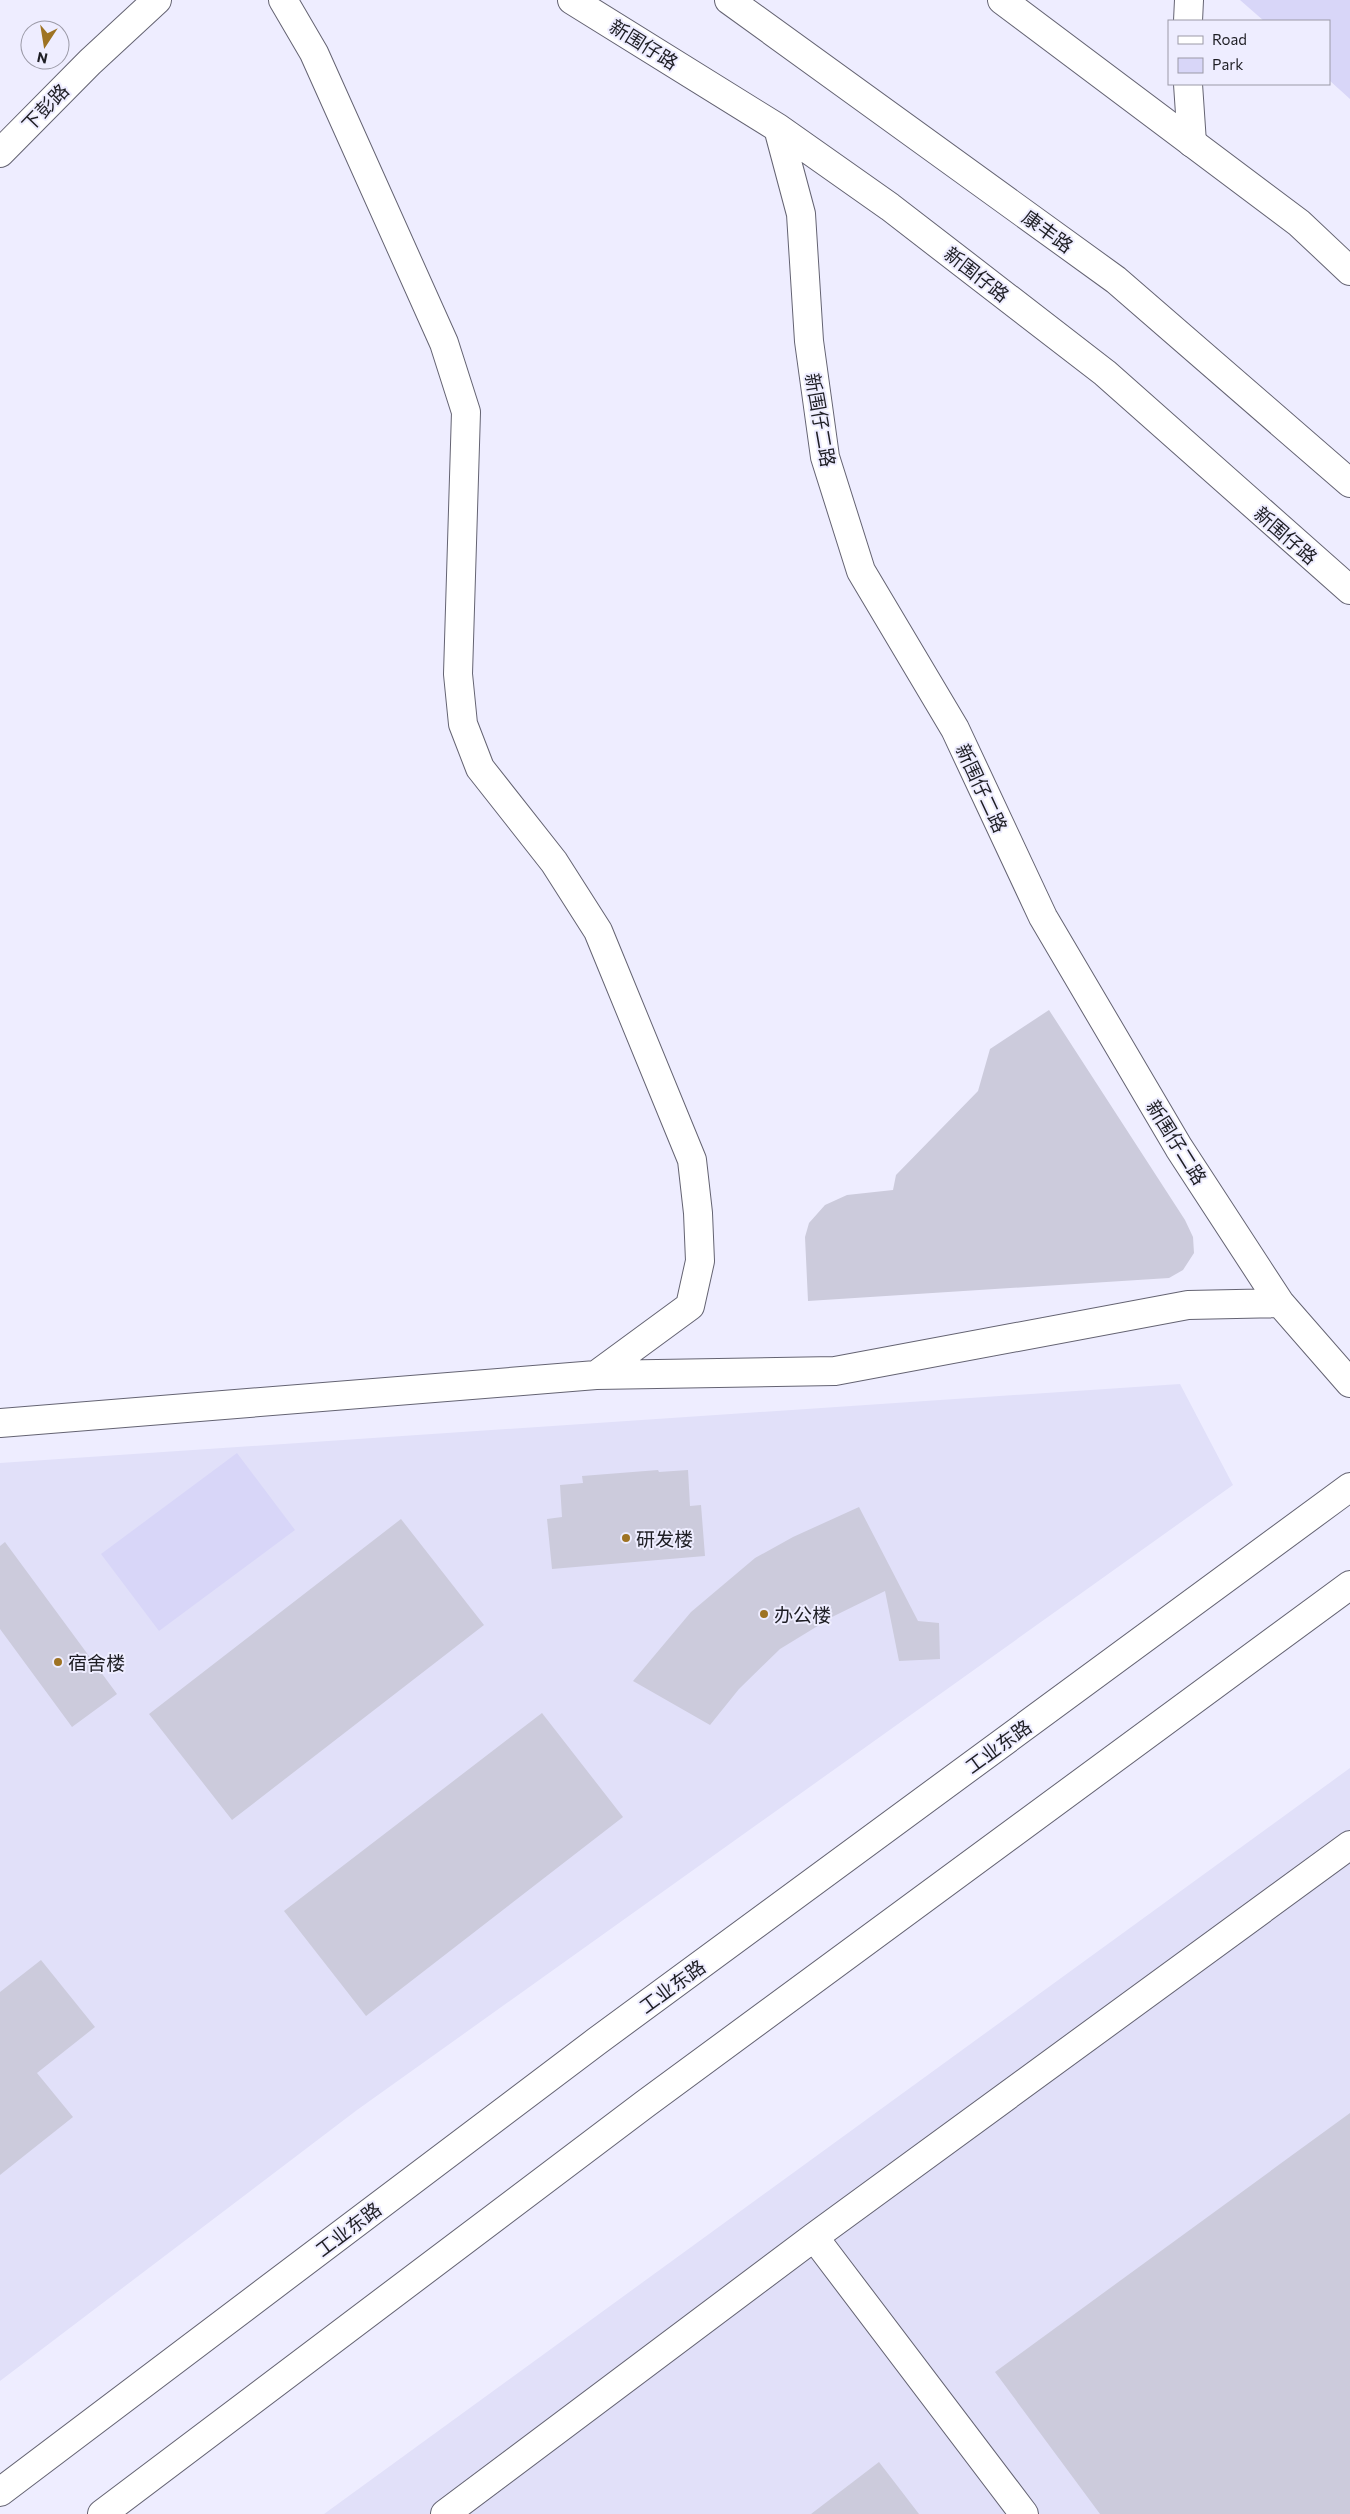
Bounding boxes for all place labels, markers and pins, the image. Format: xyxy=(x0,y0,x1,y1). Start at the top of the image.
place label: 研发楼 xyxy=(636,1527,693,1550)
marker: 研发楼 xyxy=(620,1532,632,1544)
place label: 办公楼 xyxy=(774,1603,831,1626)
marker: 办公楼 xyxy=(758,1608,770,1620)
place label: 宿舍楼 xyxy=(68,1651,125,1674)
marker: 宿舍楼 xyxy=(52,1656,64,1668)

